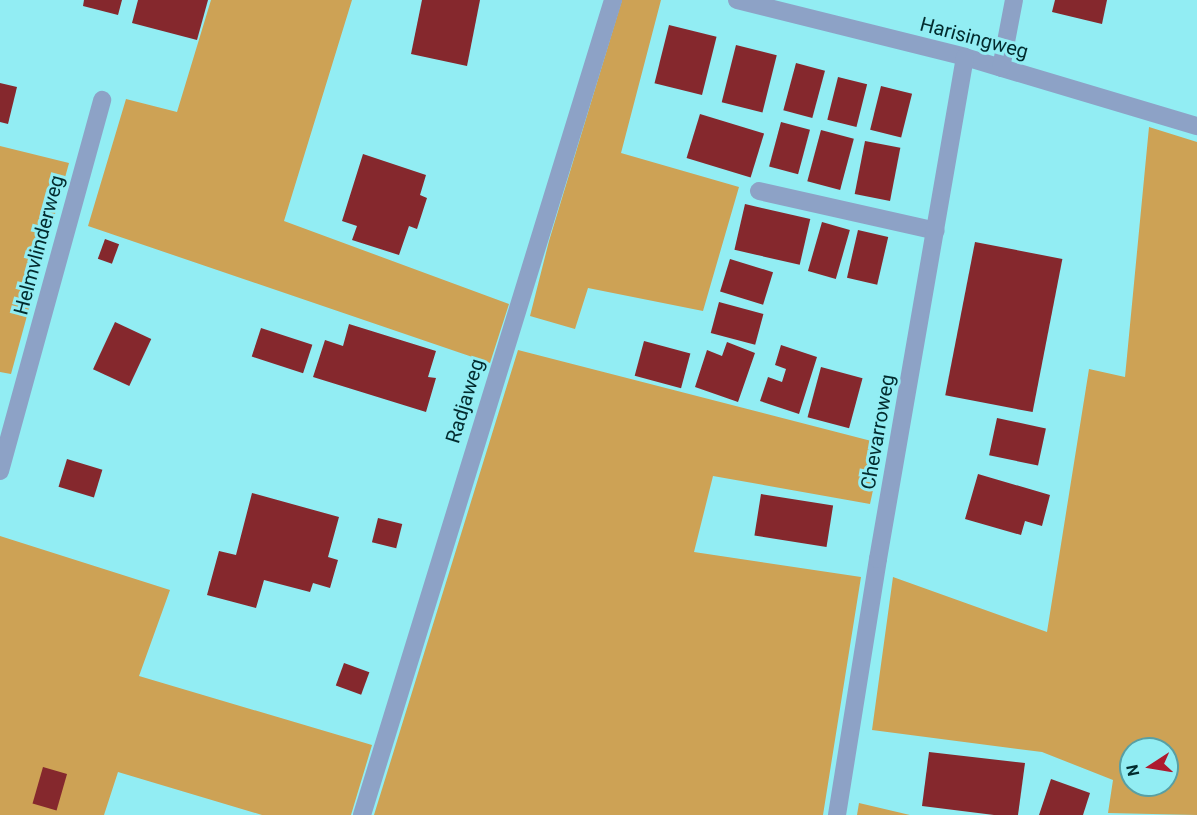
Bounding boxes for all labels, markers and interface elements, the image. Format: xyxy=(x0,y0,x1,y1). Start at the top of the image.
street label: Harisingweg xyxy=(917,12,1031,64)
street label: Helmvlinderweg xyxy=(9,173,69,317)
street label: Radjaweg xyxy=(441,356,489,446)
street label: Chevarroweg xyxy=(856,373,900,491)
north arrow xyxy=(1119,737,1179,797)
text: N xyxy=(1122,763,1143,778)

